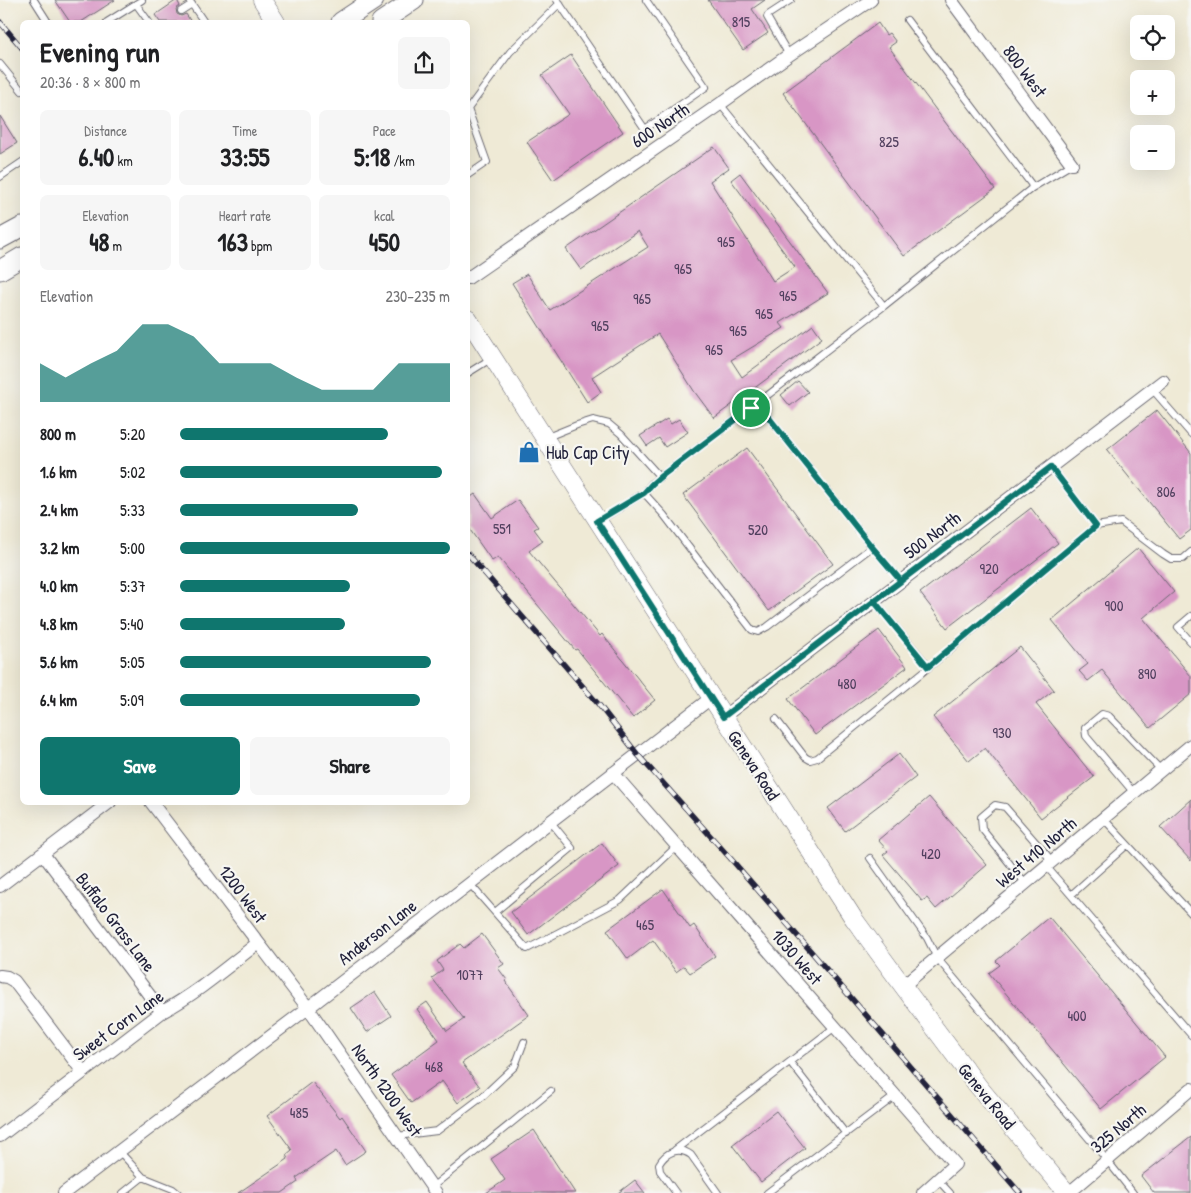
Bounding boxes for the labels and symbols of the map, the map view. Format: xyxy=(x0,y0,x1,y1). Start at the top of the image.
house number: 815 xyxy=(732,11,751,32)
street label: 800 West xyxy=(997,40,1053,103)
street label: 600 North xyxy=(626,96,694,154)
house number: 825 xyxy=(879,131,900,152)
house number: 965 xyxy=(717,231,736,252)
house number: 965 xyxy=(674,258,693,279)
house number: 965 xyxy=(779,285,798,306)
house number: 965 xyxy=(633,288,652,309)
house number: 965 xyxy=(755,303,774,324)
house number: 965 xyxy=(591,315,610,336)
house number: 965 xyxy=(729,320,748,341)
house number: 965 xyxy=(705,339,724,360)
pin xyxy=(730,387,772,429)
shop icon: Hub Cap City xyxy=(516,439,542,465)
place label: Hub Cap City xyxy=(546,440,630,465)
house number: 806 xyxy=(1156,481,1176,502)
street label: 500 North xyxy=(898,505,966,565)
house number: 551 xyxy=(493,518,511,539)
house number: 520 xyxy=(748,519,768,540)
house number: 920 xyxy=(979,558,999,579)
house number: 900 xyxy=(1105,595,1124,616)
house number: 890 xyxy=(1138,663,1157,684)
house number: 480 xyxy=(838,673,857,694)
house number: 930 xyxy=(993,722,1012,743)
street label: Geneva Road xyxy=(722,725,786,805)
street label: West 410 North xyxy=(990,810,1082,893)
house number: 420 xyxy=(921,843,941,864)
street label: 1200 West xyxy=(213,860,274,929)
street label: Buffalo Grass Lane xyxy=(70,867,162,977)
street label: Anderson Lane xyxy=(332,893,422,971)
house number: 465 xyxy=(636,914,655,935)
street label: 1030 West xyxy=(766,924,829,991)
house number: 1077 xyxy=(456,964,484,985)
street label: Sweet Corn Lane xyxy=(68,984,168,1066)
house number: 400 xyxy=(1067,1005,1087,1026)
street label: North 1200 West xyxy=(346,1038,429,1142)
house number: 468 xyxy=(425,1056,443,1077)
street label: Geneva Road xyxy=(952,1057,1022,1135)
street label: 325 North xyxy=(1085,1097,1152,1159)
house number: 485 xyxy=(290,1102,309,1123)

